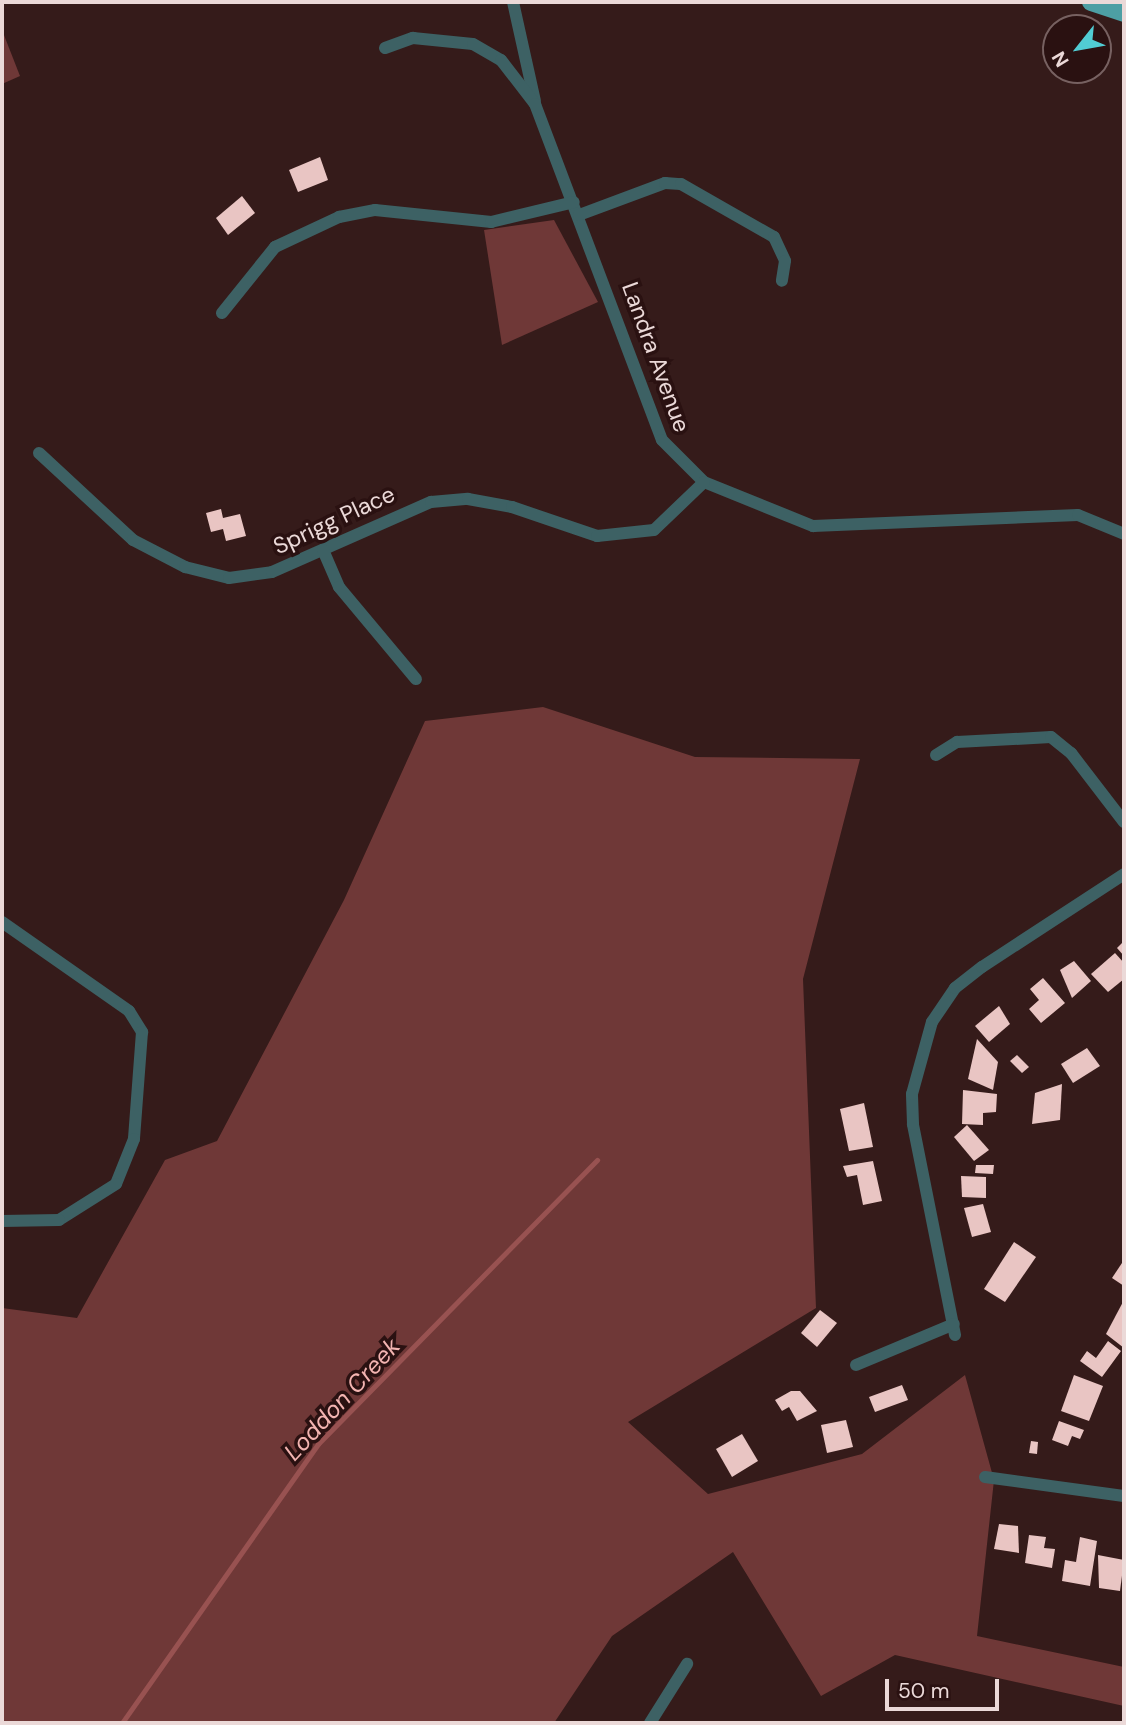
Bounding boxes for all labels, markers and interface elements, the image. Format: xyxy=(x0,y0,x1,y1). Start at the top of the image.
north arrow xyxy=(1042,14,1112,84)
text: N xyxy=(1046,47,1075,71)
street label: Landra Avenue xyxy=(616,278,696,436)
street label: Sprigg Place xyxy=(269,480,399,560)
water label: Loddon Creek xyxy=(278,1332,406,1466)
scale bar xyxy=(888,1666,1002,1710)
text: 50 m xyxy=(898,1677,949,1705)

